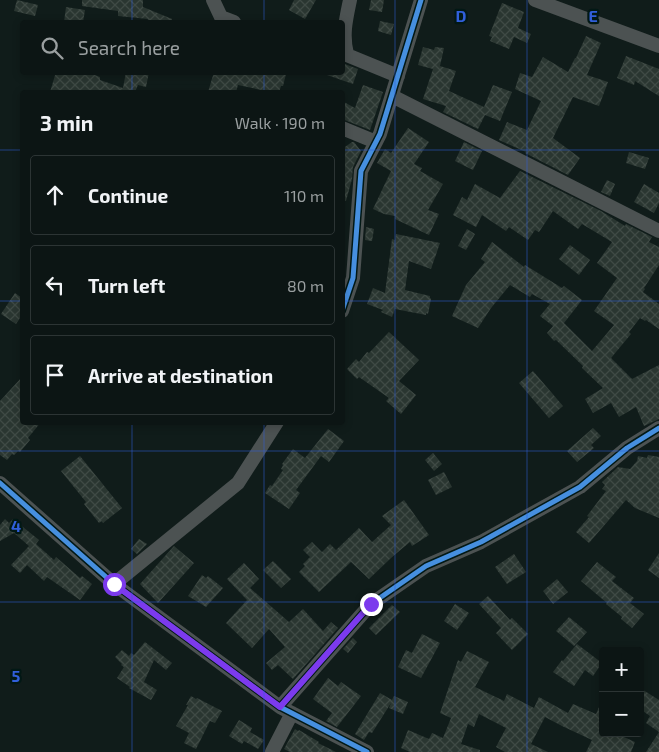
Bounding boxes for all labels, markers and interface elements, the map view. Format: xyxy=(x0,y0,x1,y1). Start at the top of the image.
text: D xyxy=(456,6,467,25)
text: E xyxy=(588,6,598,25)
search box xyxy=(20,20,345,75)
icon: search xyxy=(38,34,66,62)
text: Search here xyxy=(78,36,180,59)
text: 3 min xyxy=(40,110,93,135)
text: Walk · 190 m xyxy=(235,113,325,132)
icon: ahead xyxy=(41,181,69,209)
text: Continue xyxy=(88,184,168,207)
text: 110 m xyxy=(284,186,324,205)
icon: left xyxy=(41,271,69,299)
text: Turn left xyxy=(88,274,165,297)
text: 80 m xyxy=(287,276,324,295)
icon: arrive xyxy=(41,361,69,389)
text: Arrive at destination xyxy=(88,364,273,387)
text: 4 xyxy=(11,516,21,535)
route start xyxy=(103,573,126,596)
route end xyxy=(360,593,383,616)
map controls xyxy=(599,647,644,737)
button: + xyxy=(599,647,644,692)
text: 5 xyxy=(12,666,21,685)
button: − xyxy=(599,692,644,737)

